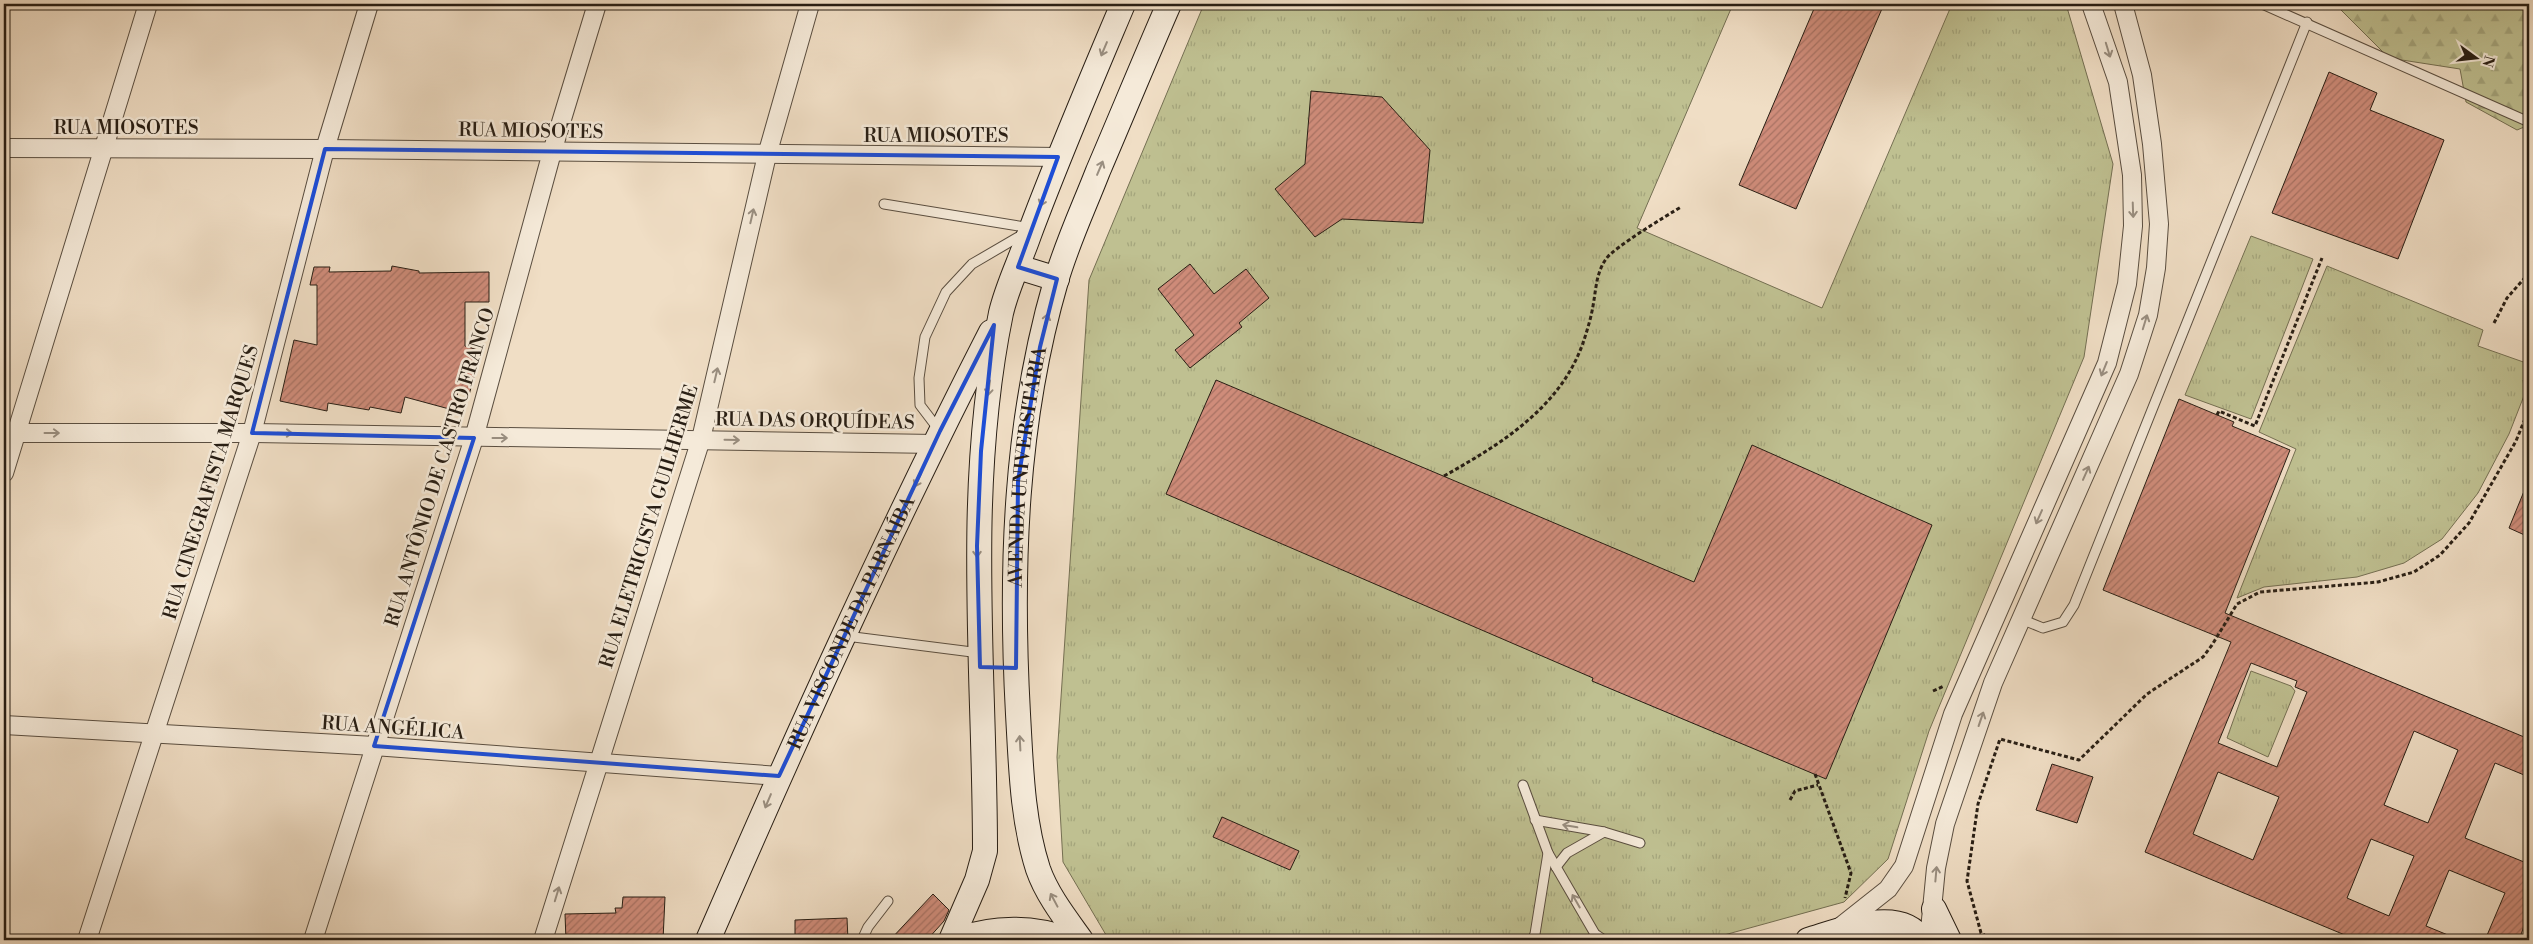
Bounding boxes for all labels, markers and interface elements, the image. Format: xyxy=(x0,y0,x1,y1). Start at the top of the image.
north arrow xyxy=(2450,32,2500,82)
one-way arrow xyxy=(1099,41,1109,56)
one-way arrow xyxy=(2103,41,2113,57)
text: N xyxy=(2477,53,2498,69)
street label: RUA MIOSOTES xyxy=(53,116,199,140)
street label: RUA MIOSOTES xyxy=(458,118,604,144)
street label: RUA MIOSOTES xyxy=(863,124,1009,148)
one-way arrow xyxy=(1096,160,1105,176)
one-way arrow xyxy=(1038,191,1047,206)
one-way arrow xyxy=(2128,201,2138,217)
one-way arrow xyxy=(748,209,757,225)
street label: RUA ANTÔNIO DE CASTRO FRANCO xyxy=(379,304,500,630)
one-way arrow xyxy=(1042,313,1051,329)
one-way arrow xyxy=(2141,314,2151,330)
street label: RUA CINEGRAFISTA MARQUES xyxy=(158,342,264,623)
street label: AVENIDA UNIVERSITÁRIA xyxy=(1004,343,1052,588)
one-way arrow xyxy=(2099,360,2108,376)
one-way arrow xyxy=(712,367,721,383)
one-way arrow xyxy=(984,380,994,396)
street label: RUA ELETRICISTA GUILHERME xyxy=(594,382,704,671)
street label: RUA DAS ORQUÍDEAS xyxy=(715,406,915,435)
one-way arrow xyxy=(44,428,60,438)
one-way arrow xyxy=(277,429,293,438)
one-way arrow xyxy=(492,433,508,443)
one-way arrow xyxy=(724,435,740,445)
one-way arrow xyxy=(2082,466,2092,481)
one-way arrow xyxy=(913,472,923,487)
street label: RUA VISCONDE DA PARNAÍBA xyxy=(783,492,921,753)
one-way arrow xyxy=(2033,509,2043,524)
one-way arrow xyxy=(973,542,982,558)
street label: RUA ANGÉLICA xyxy=(321,710,466,745)
one-way arrow xyxy=(1976,711,1986,727)
one-way arrow xyxy=(1015,735,1024,751)
one-way arrow xyxy=(763,793,773,808)
one-way arrow xyxy=(1562,820,1578,830)
one-way arrow xyxy=(1931,867,1941,883)
one-way arrow xyxy=(553,886,562,902)
one-way arrow xyxy=(1049,892,1059,907)
one-way arrow xyxy=(1571,894,1581,909)

